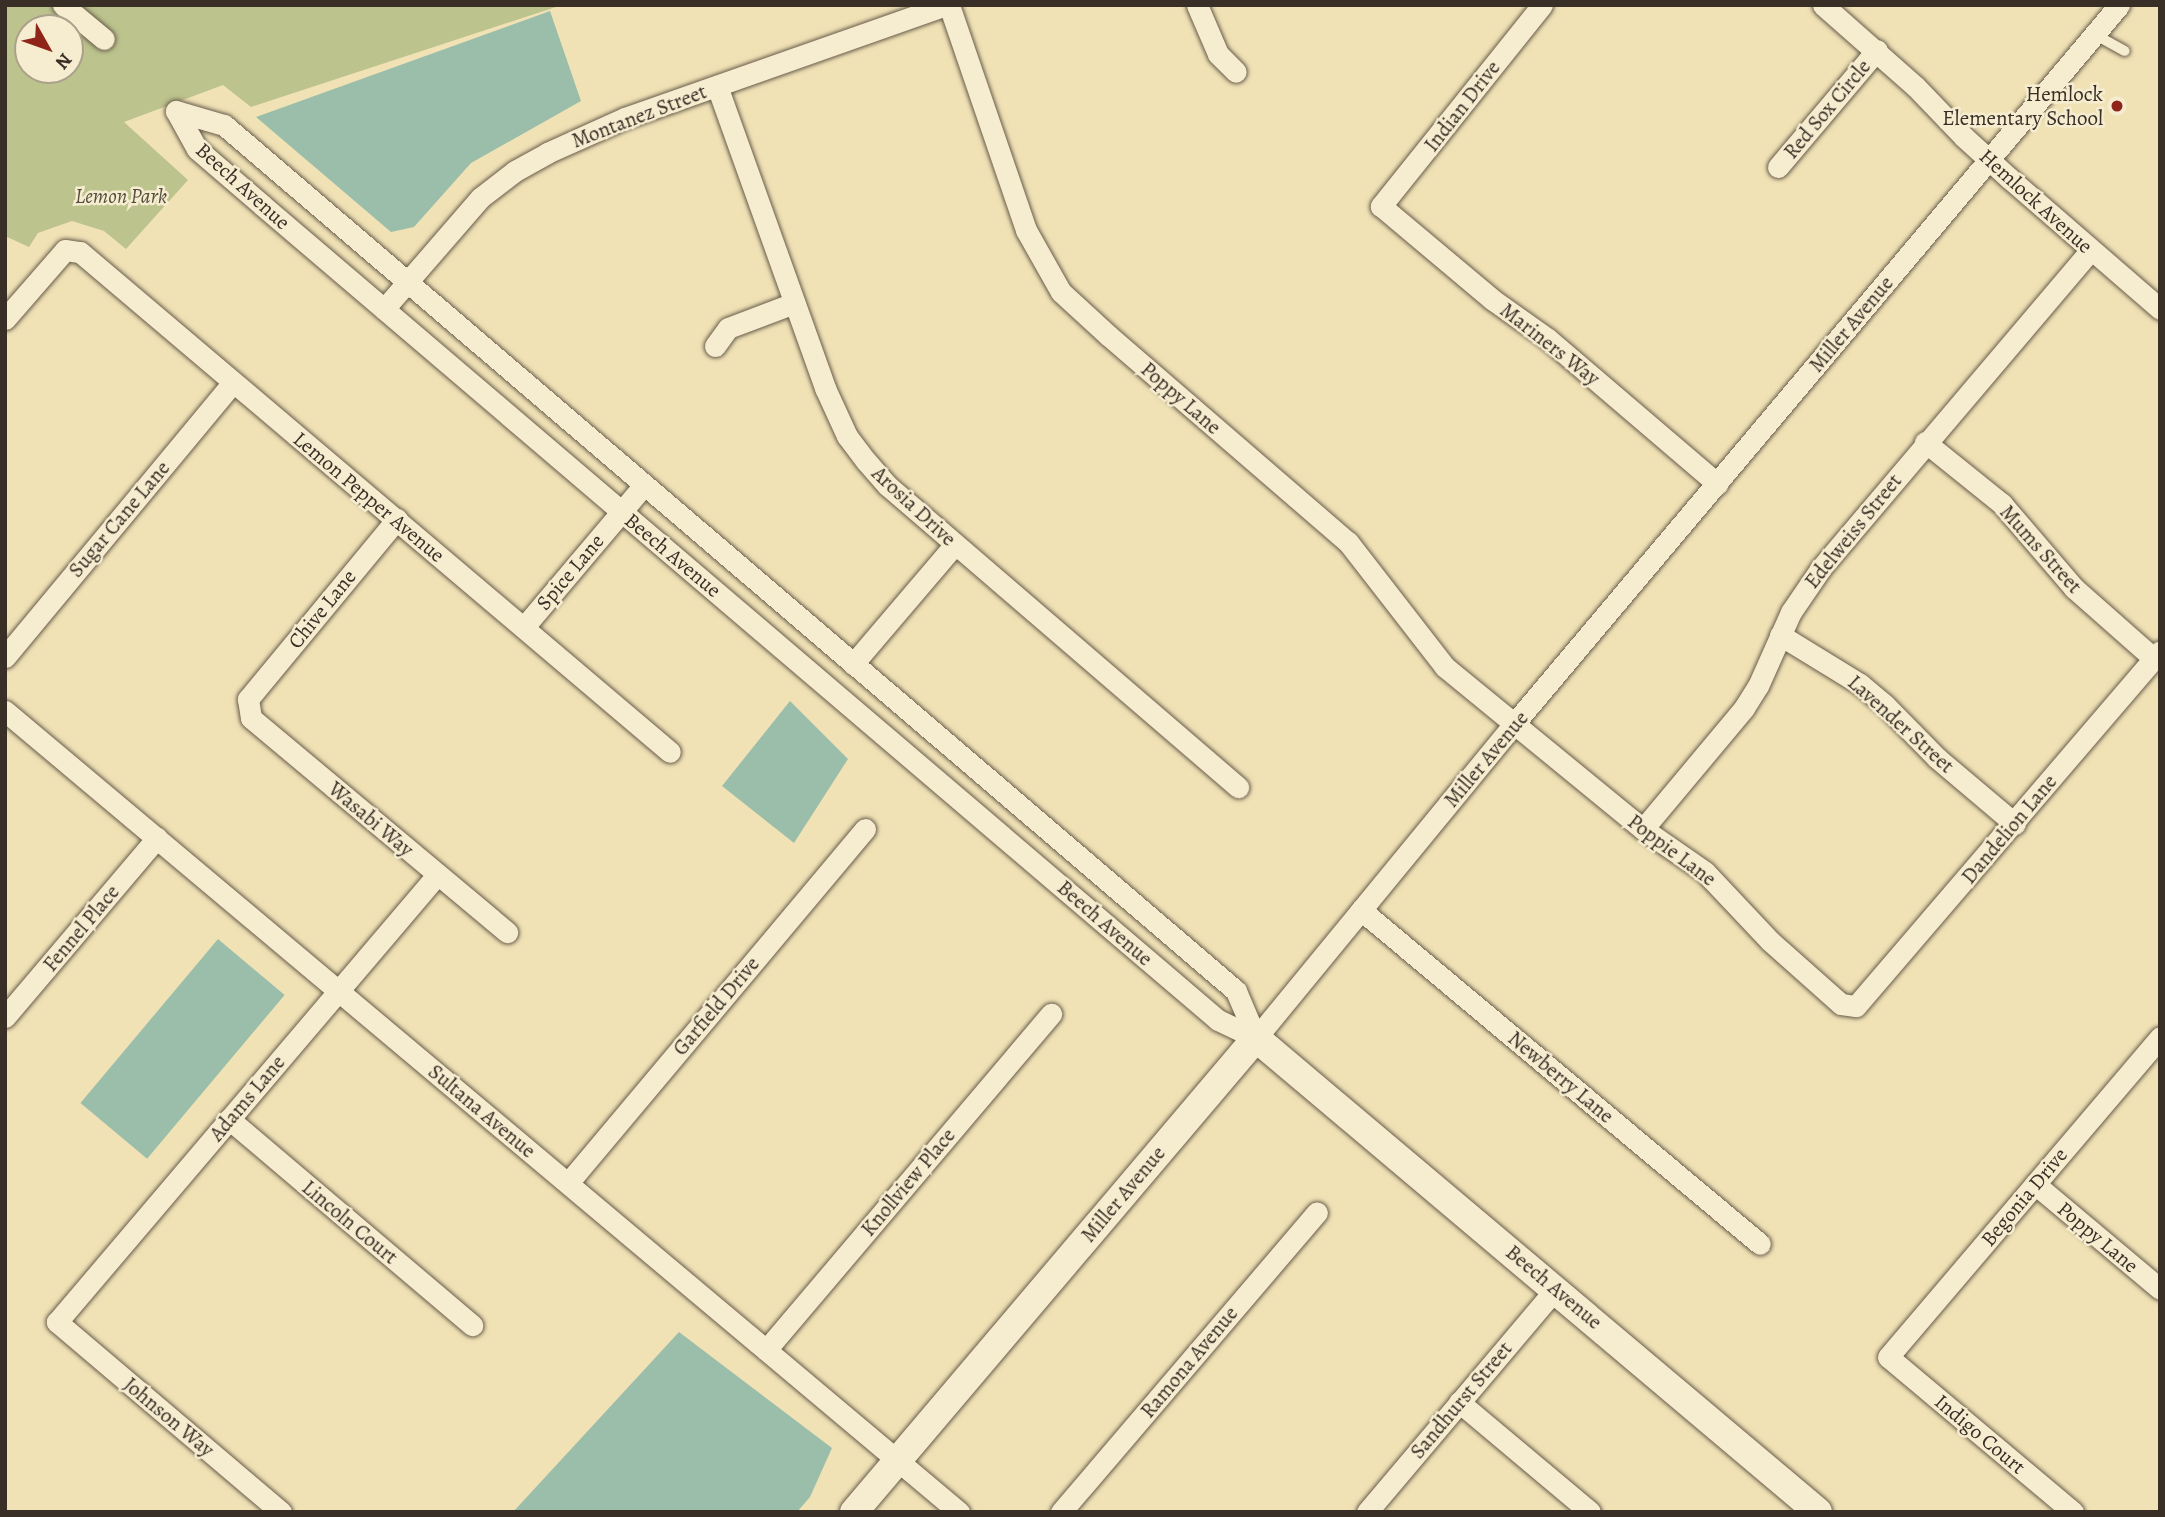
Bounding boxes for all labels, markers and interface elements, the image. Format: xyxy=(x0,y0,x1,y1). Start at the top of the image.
north arrow xyxy=(14,14,84,84)
text: N xyxy=(49,48,78,75)
street label: Red Sox Circle xyxy=(1778,54,1876,164)
street label: Indian Drive xyxy=(1419,55,1505,157)
street label: Montanez Street xyxy=(568,79,710,153)
place label: Hemlock Elementary School xyxy=(1942,81,2103,131)
marker: Hemlock Elementary School xyxy=(2109,98,2125,114)
street label: Beech Avenue xyxy=(191,137,295,235)
street label: Hemlock Avenue xyxy=(1974,143,2098,259)
park label: Lemon Park xyxy=(75,183,167,209)
street label: Miller Avenue xyxy=(1803,271,1899,377)
street label: Mariners Way xyxy=(1495,297,1605,391)
street label: Poppy Lane xyxy=(1136,356,1226,440)
street label: Lemon Pepper Avenue xyxy=(288,426,450,568)
street label: Sugar Cane Lane xyxy=(63,456,175,582)
street label: Arosia Drive xyxy=(867,461,961,551)
street label: Edelweiss Street xyxy=(1799,469,1907,593)
street label: Mums Street xyxy=(1995,500,2087,598)
street label: Beech Avenue xyxy=(620,507,726,603)
street label: Spice Lane xyxy=(531,529,609,615)
street label: Chive Lane xyxy=(283,564,361,654)
street label: Lavender Street xyxy=(1843,670,1959,778)
street label: Miller Avenue xyxy=(1438,706,1534,812)
street label: Dandelion Lane xyxy=(1956,769,2062,889)
street label: Wasabi Way xyxy=(323,776,419,862)
street label: Poppie Lane xyxy=(1623,809,1721,891)
street label: Beech Avenue xyxy=(1052,875,1158,971)
street label: Fennel Place xyxy=(37,880,125,976)
street label: Garfield Drive xyxy=(667,952,765,1060)
street label: Newberry Lane xyxy=(1503,1025,1619,1129)
street label: Adams Lane xyxy=(204,1050,290,1146)
street label: Sultana Avenue xyxy=(423,1059,541,1163)
street label: Knollview Place xyxy=(855,1123,961,1241)
street label: Miller Avenue xyxy=(1075,1141,1171,1247)
street label: Begonia Drive xyxy=(1975,1143,2073,1251)
street label: Lincoln Court xyxy=(297,1175,403,1269)
street label: Poppy Lane xyxy=(2052,1196,2144,1278)
street label: Beech Avenue xyxy=(1501,1239,1607,1335)
street label: Ramona Avenue xyxy=(1135,1301,1243,1423)
street label: Sandhurst Street xyxy=(1405,1336,1517,1464)
street label: Johnson Way xyxy=(119,1372,219,1462)
street label: Indigo Court xyxy=(1929,1389,2031,1479)

